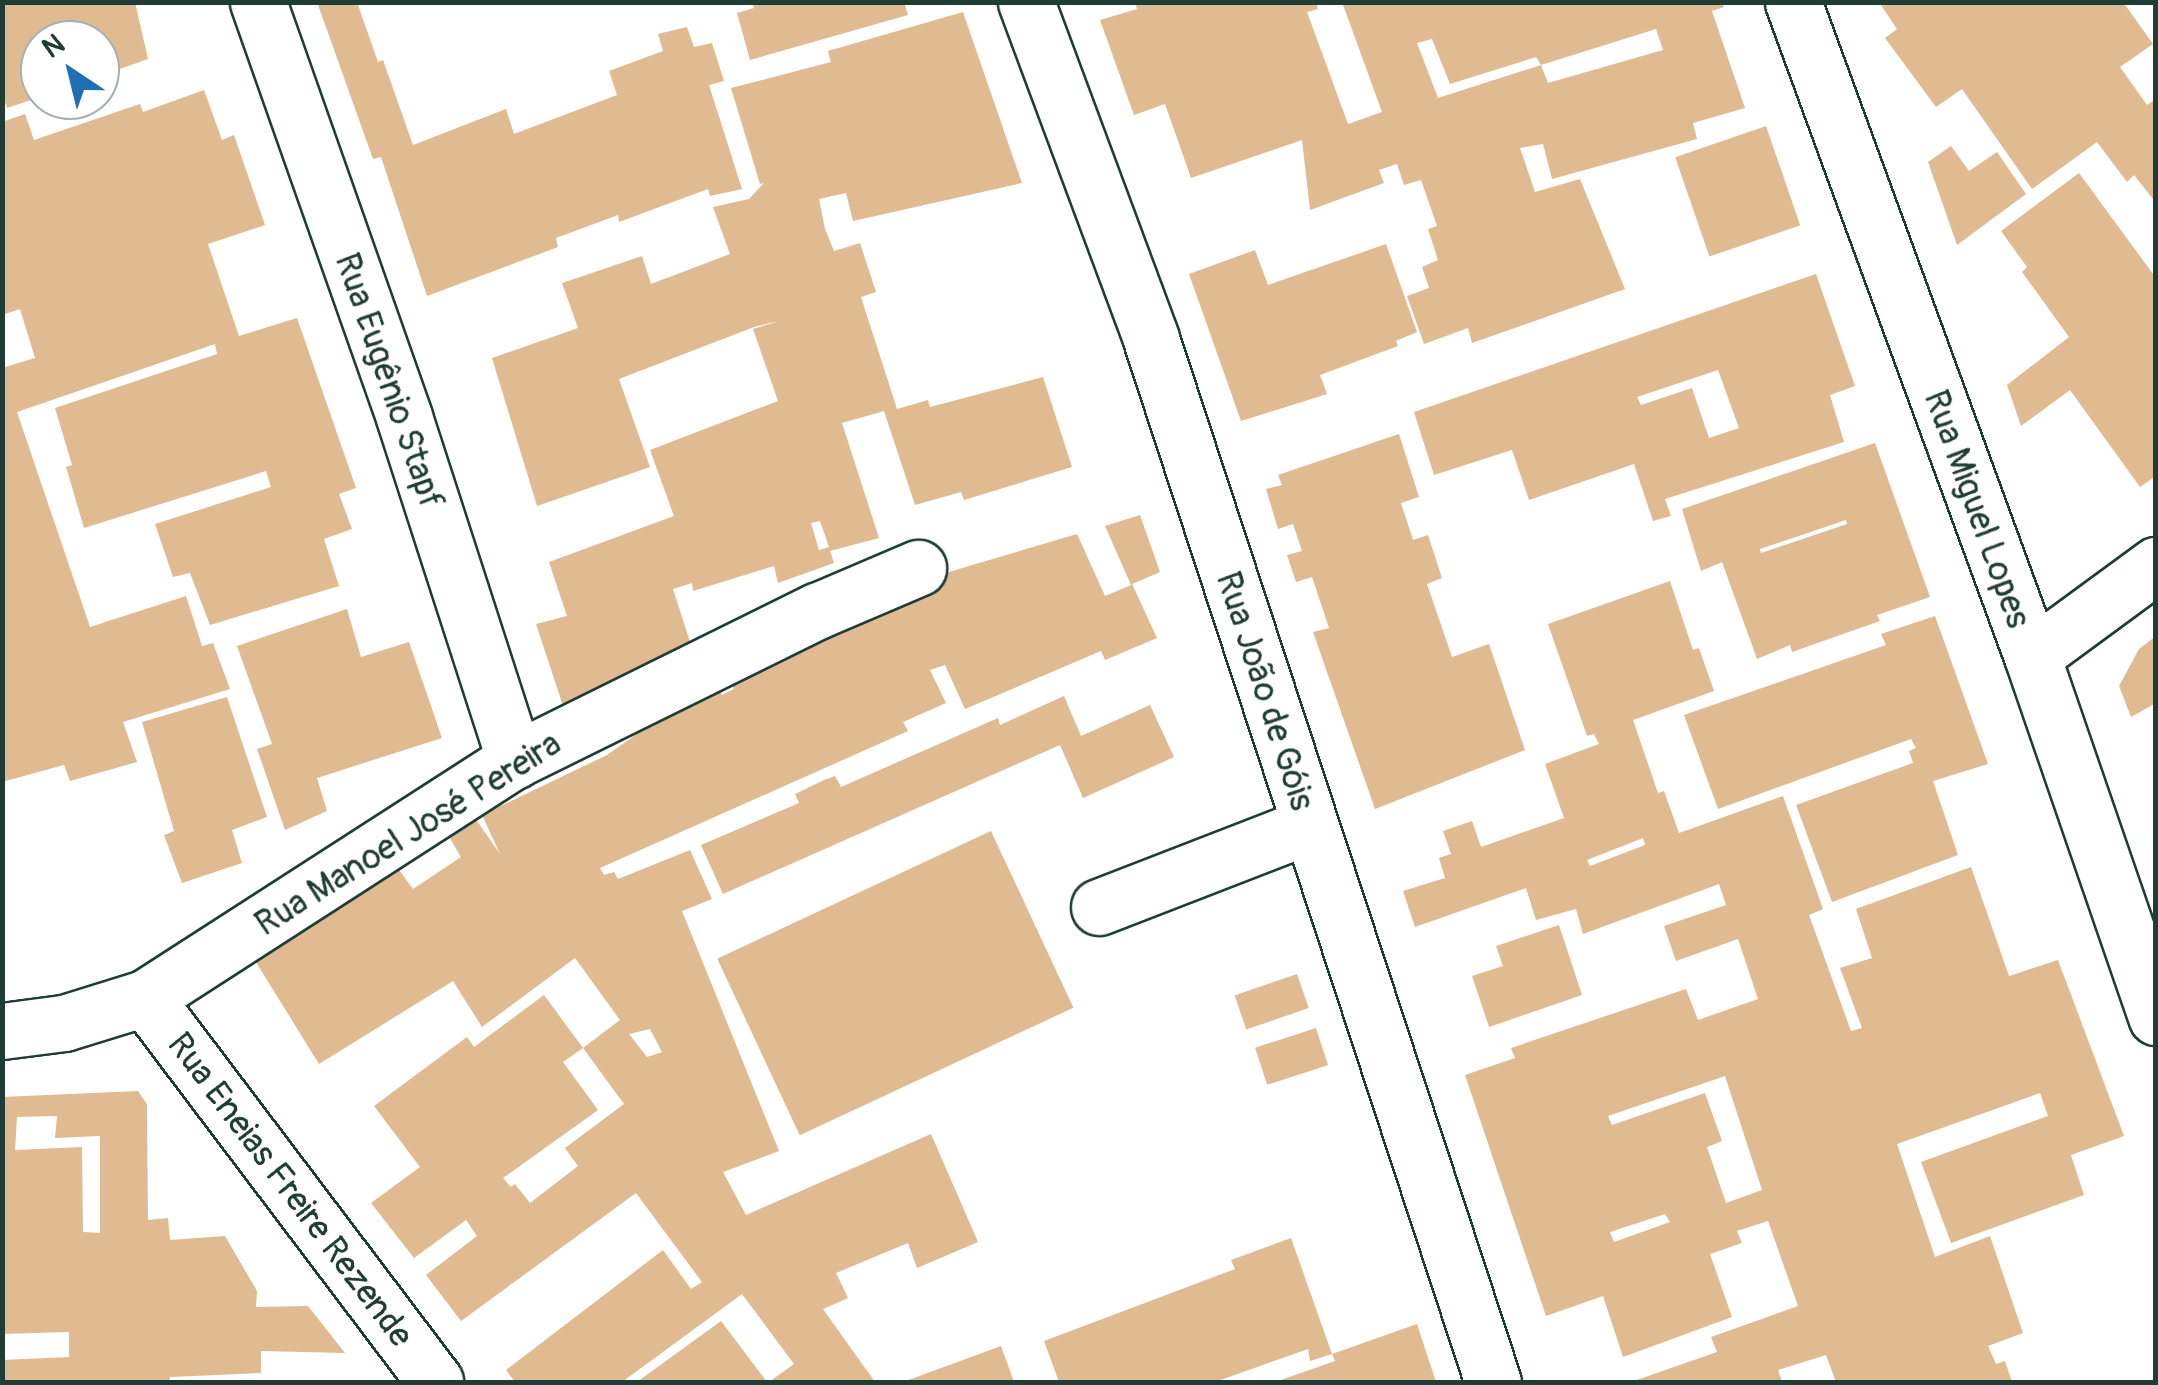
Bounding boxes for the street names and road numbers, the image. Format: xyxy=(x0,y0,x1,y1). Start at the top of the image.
street label: Rua Eugênio Stapf xyxy=(326,248,452,514)
street label: Rua Miguel Lopes xyxy=(1915,384,2039,634)
street label: Rua João de Góis xyxy=(1207,566,1323,816)
street label: Rua Manoel José Pereira xyxy=(247,723,569,945)
street label: Rua Eneias Freire Rezende xyxy=(158,1025,422,1355)

